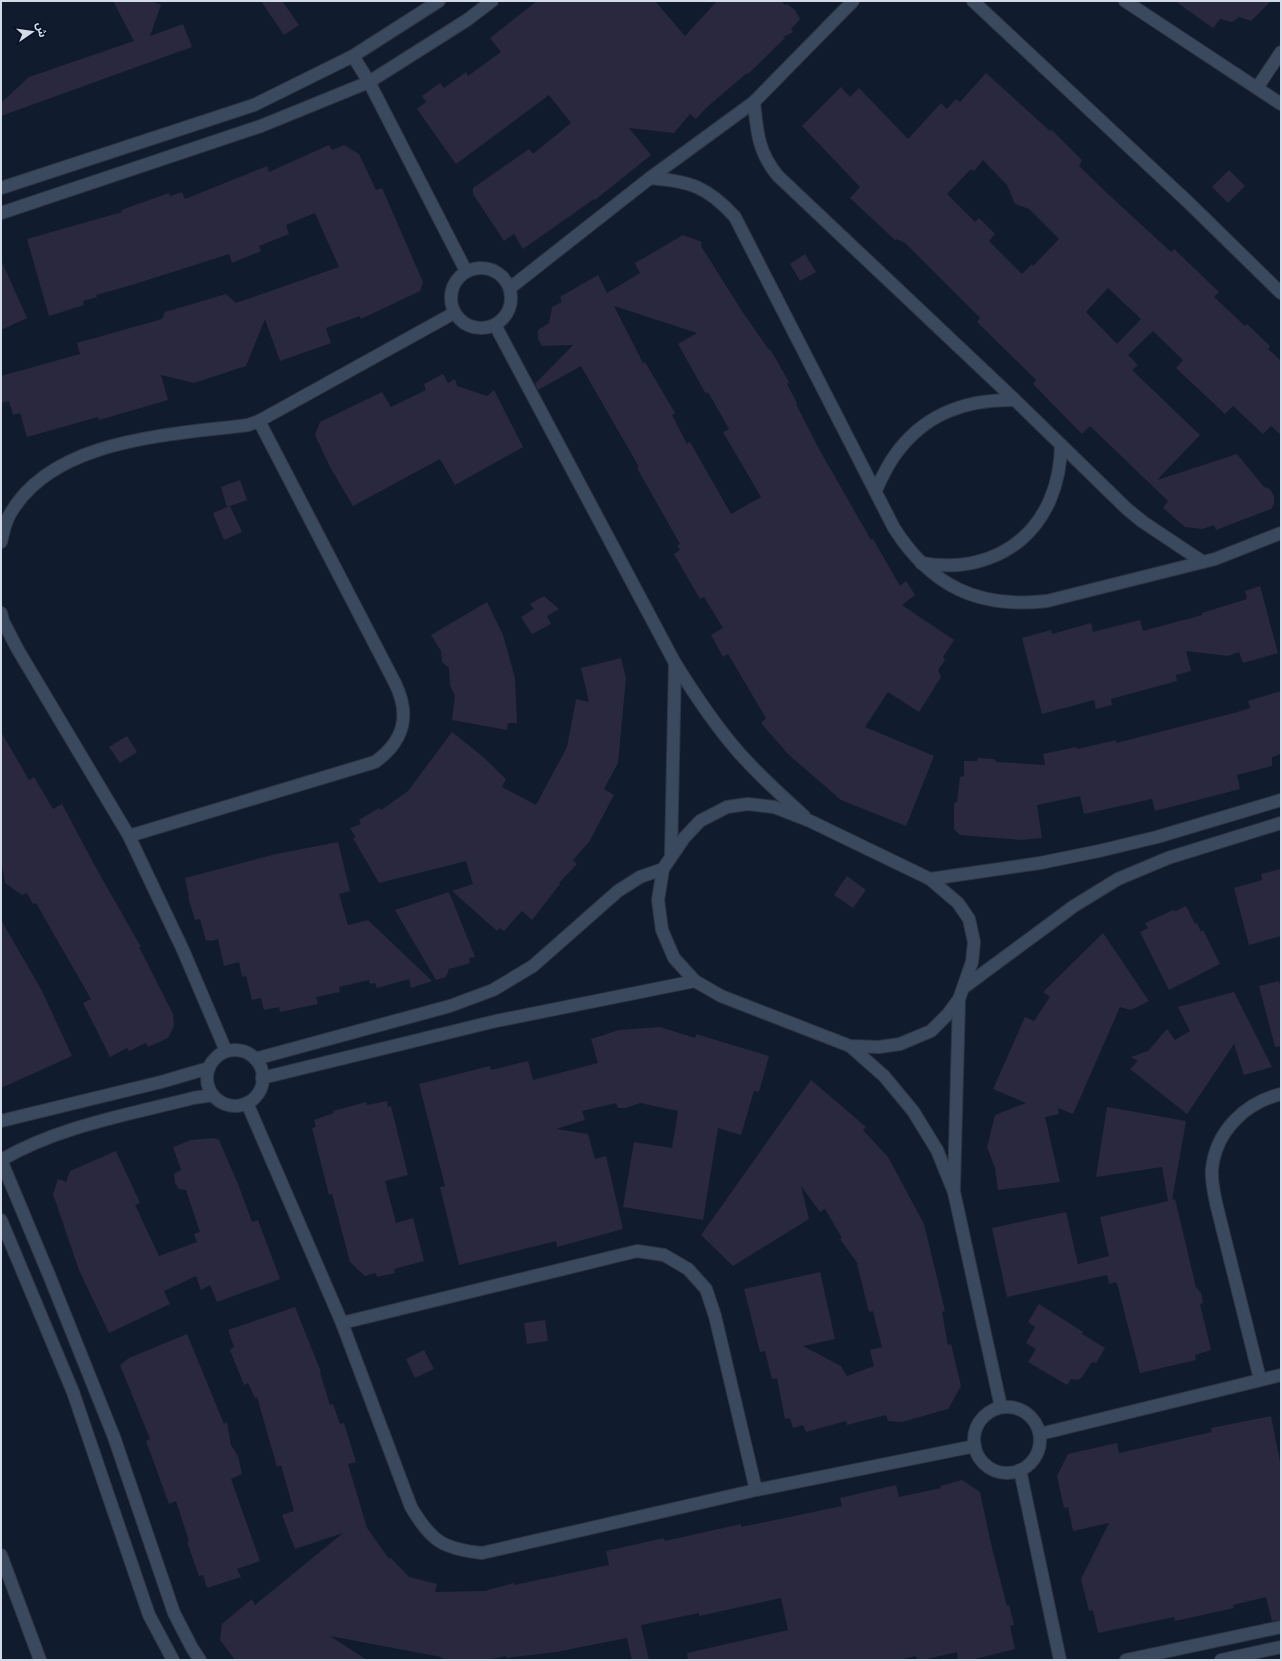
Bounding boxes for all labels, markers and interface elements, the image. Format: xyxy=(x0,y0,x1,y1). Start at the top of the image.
north arrow xyxy=(12,12,52,52)
text: ش xyxy=(33,21,49,39)

